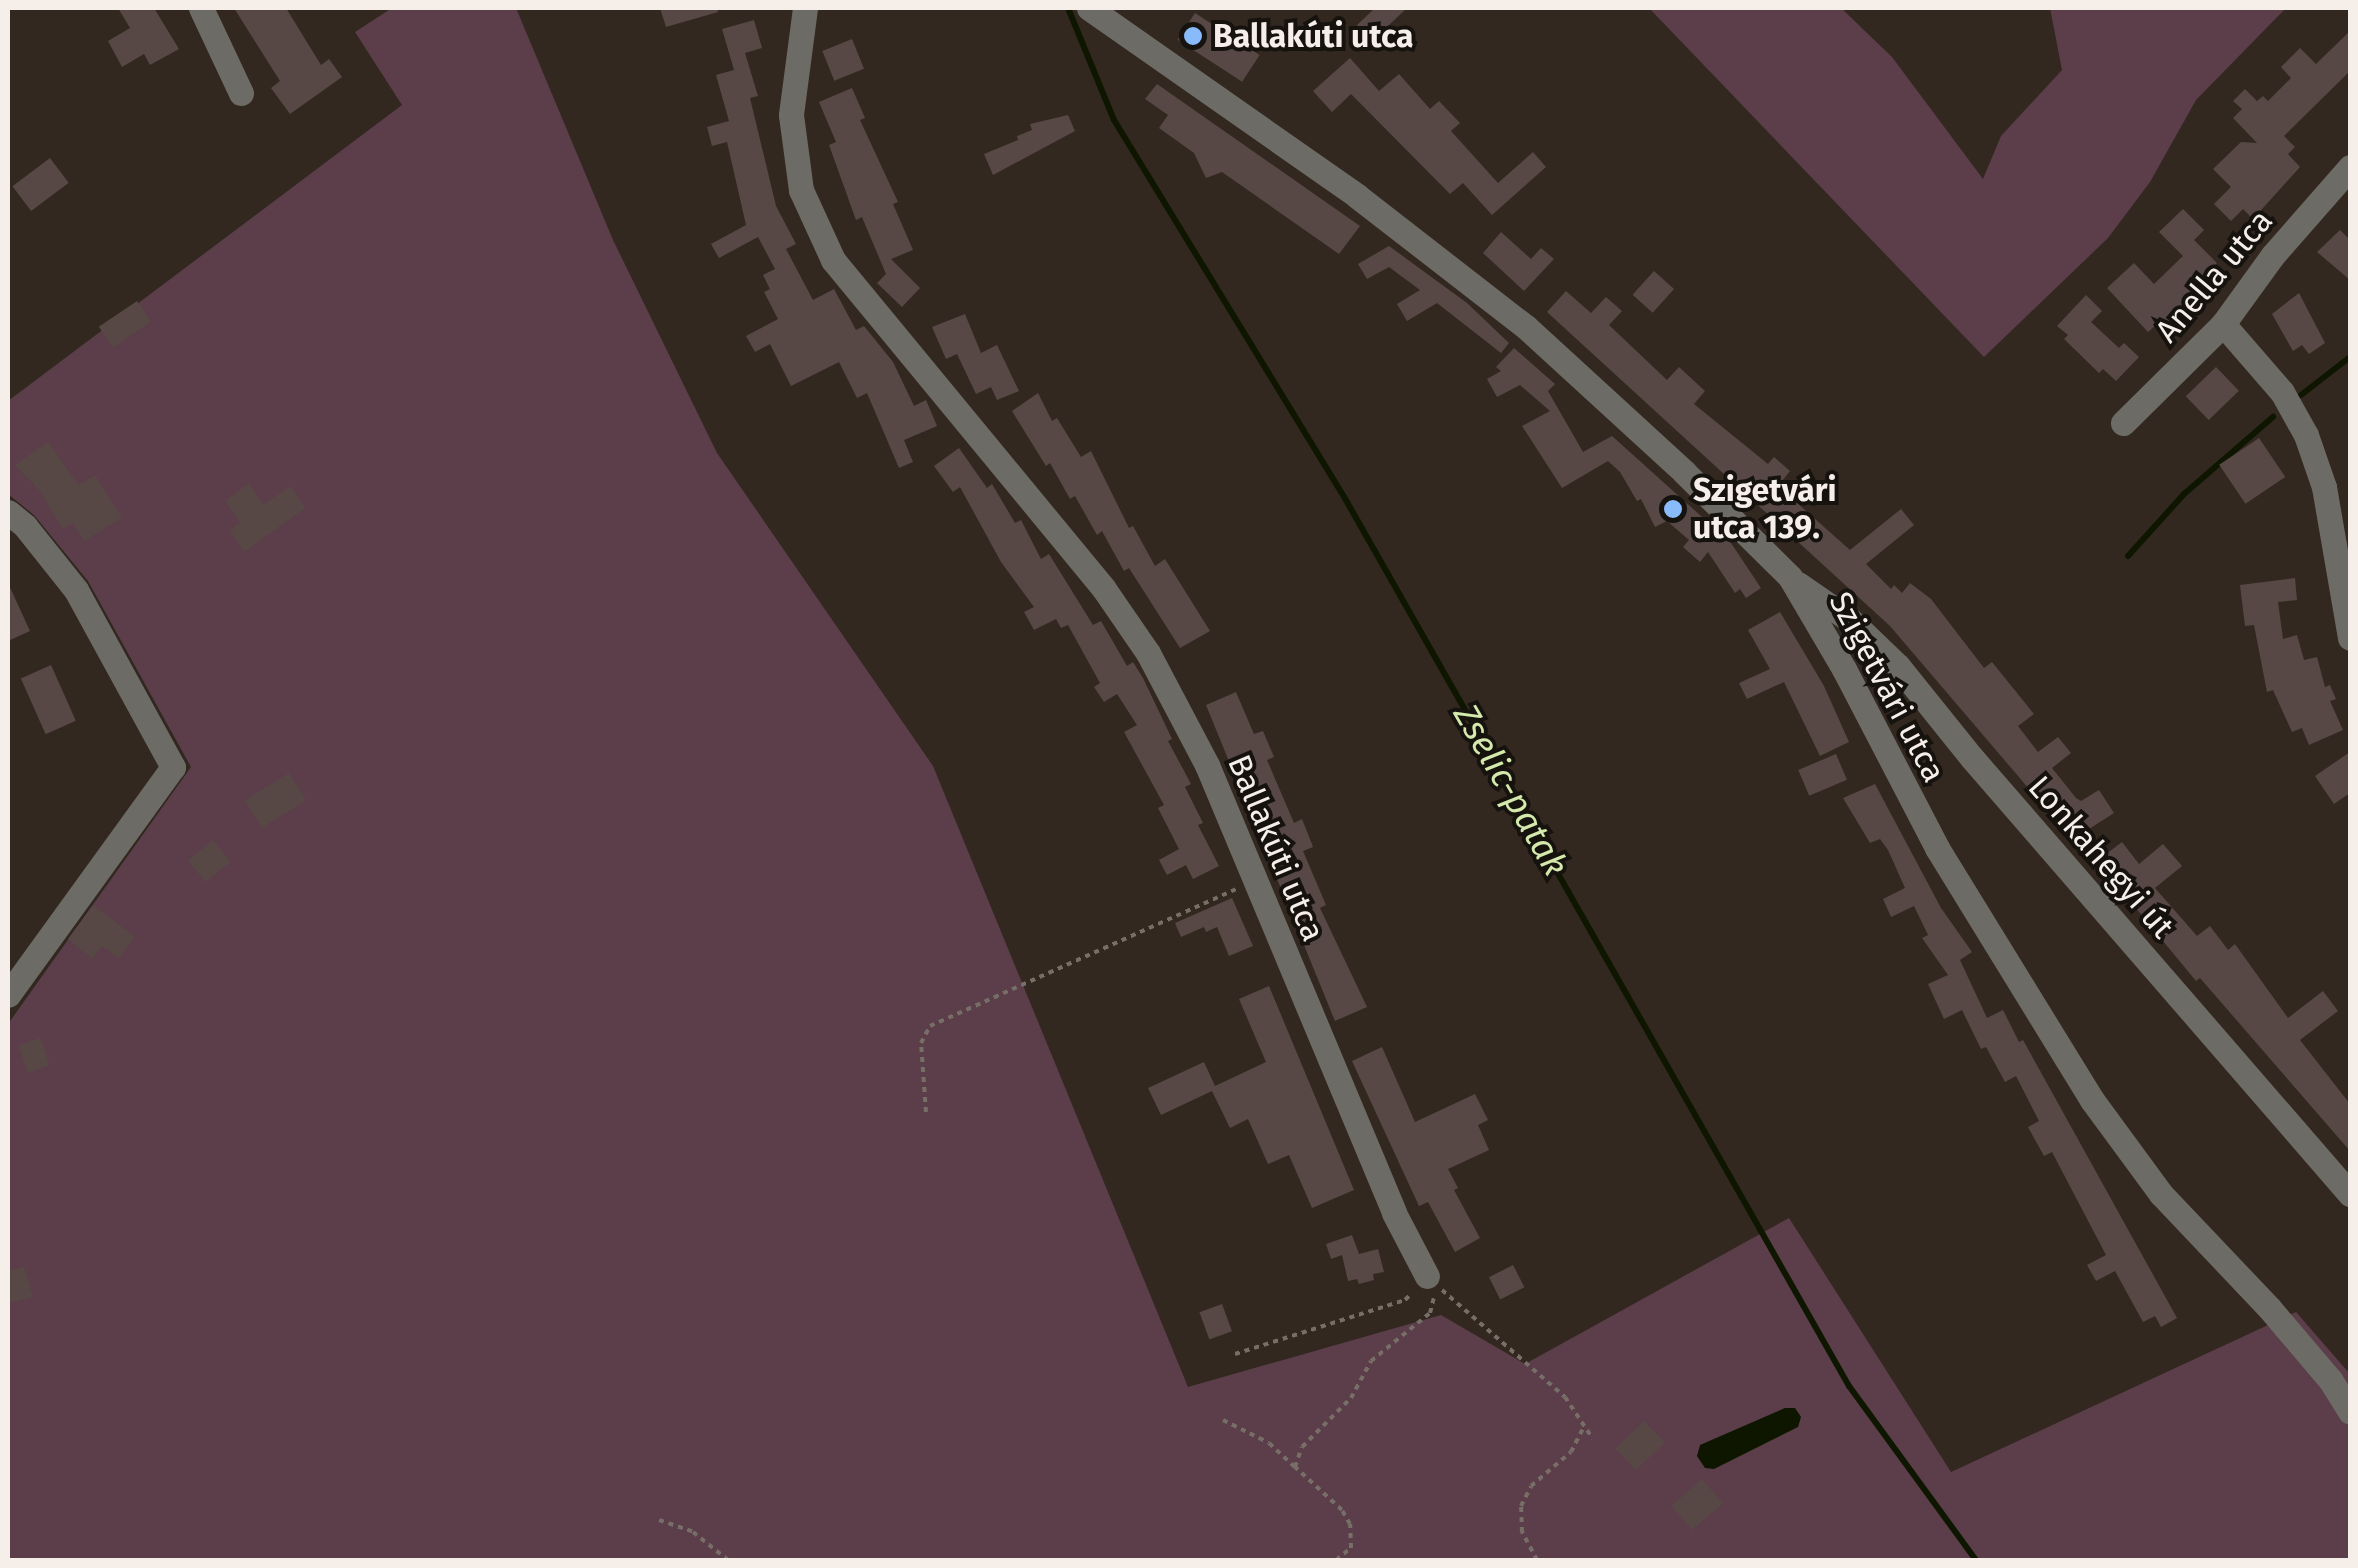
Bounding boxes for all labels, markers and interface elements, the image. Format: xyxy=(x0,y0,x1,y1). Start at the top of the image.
place label: Ballakúti utca xyxy=(1213,17,1414,55)
marker: Ballakúti utca xyxy=(1182,25,1204,47)
street label: Anella utca xyxy=(2148,202,2280,350)
place label: Szigetvári utca 139. xyxy=(1693,472,1837,547)
marker: Szigetvári utca 139. xyxy=(1662,498,1684,520)
street label: Szigetvári utca xyxy=(1821,585,1953,789)
water label: Zselic-patak xyxy=(1445,697,1577,883)
street label: Ballakúti utca xyxy=(1220,749,1332,947)
street label: Lonkahegyi út xyxy=(2020,768,2182,946)

